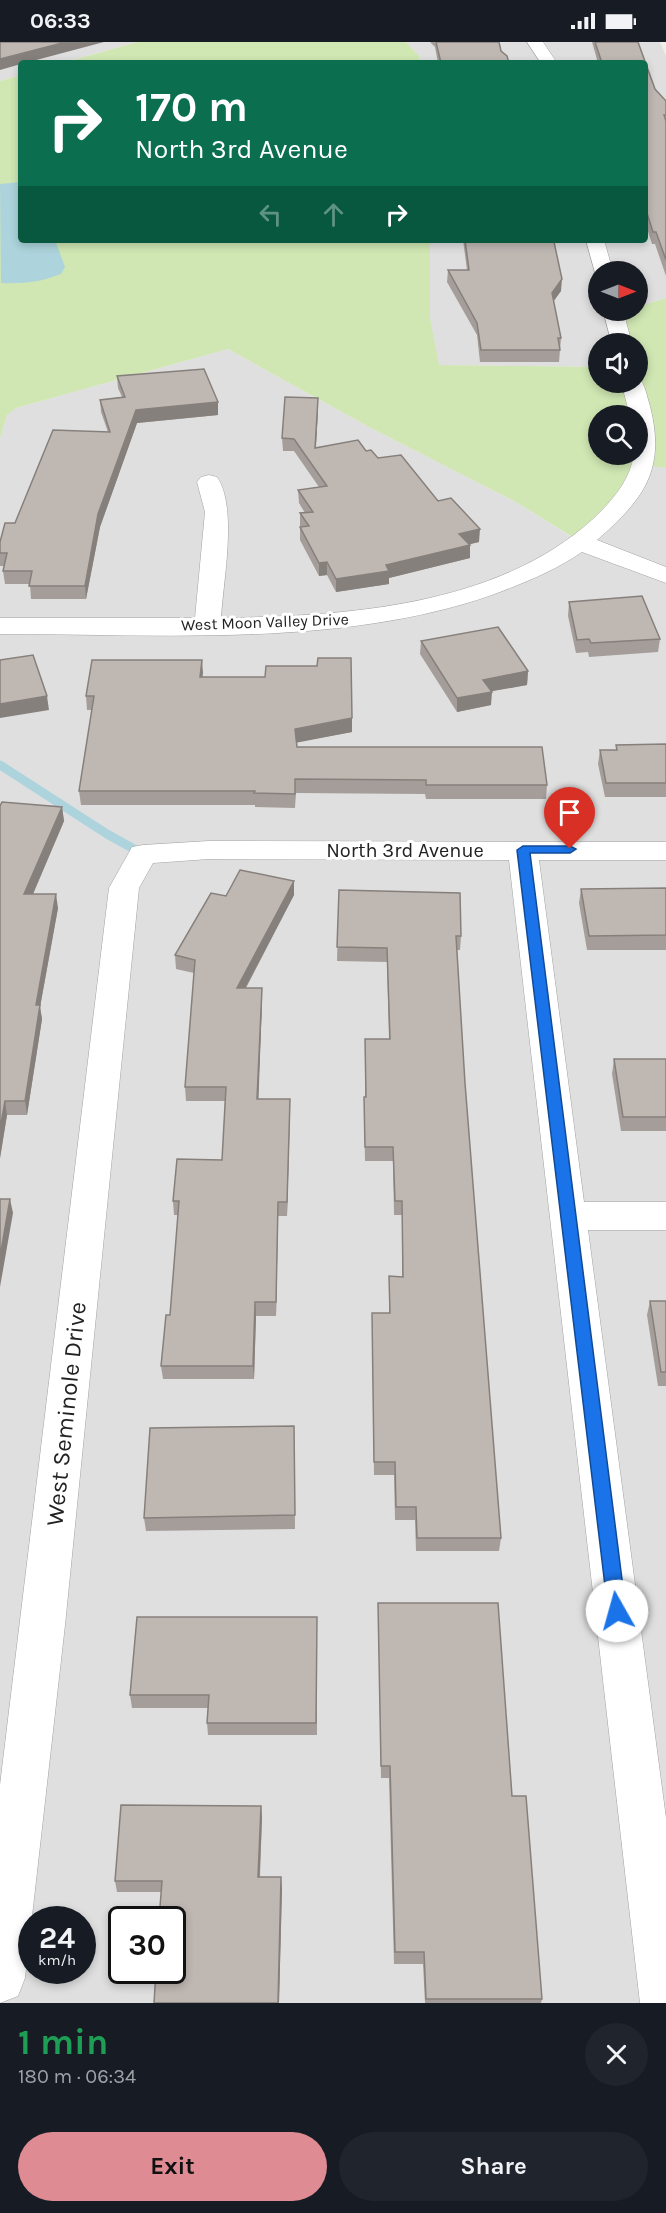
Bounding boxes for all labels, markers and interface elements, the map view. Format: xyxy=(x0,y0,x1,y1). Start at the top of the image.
text: 06:33 xyxy=(30,8,91,34)
text: 170 m xyxy=(135,82,248,132)
icon: right xyxy=(36,84,114,162)
text: North 3rd Avenue xyxy=(135,133,348,165)
icon: left xyxy=(254,198,287,231)
icon: ahead xyxy=(317,198,350,231)
icon: right xyxy=(380,198,413,231)
north arrow xyxy=(588,261,648,321)
map controls xyxy=(588,261,648,465)
button: sound xyxy=(588,333,648,393)
button: search xyxy=(588,405,648,465)
street label: West Moon Valley Drive xyxy=(181,610,349,634)
pin xyxy=(544,787,595,849)
icon: arrive xyxy=(553,796,586,829)
street label: North 3rd Avenue xyxy=(326,839,484,862)
street label: West Seminole Drive xyxy=(40,1301,92,1527)
position arrow xyxy=(585,1579,649,1643)
speed limit sign: 30 xyxy=(108,1906,186,1984)
text: 24 xyxy=(39,1920,75,1956)
text: km/h xyxy=(38,1951,76,1969)
text: 1 min xyxy=(18,2021,108,2063)
button: close xyxy=(585,2023,648,2086)
text: 180 m · 06:34 xyxy=(18,2065,136,2088)
button: Exit xyxy=(18,2132,327,2201)
button: Share xyxy=(339,2132,648,2201)

